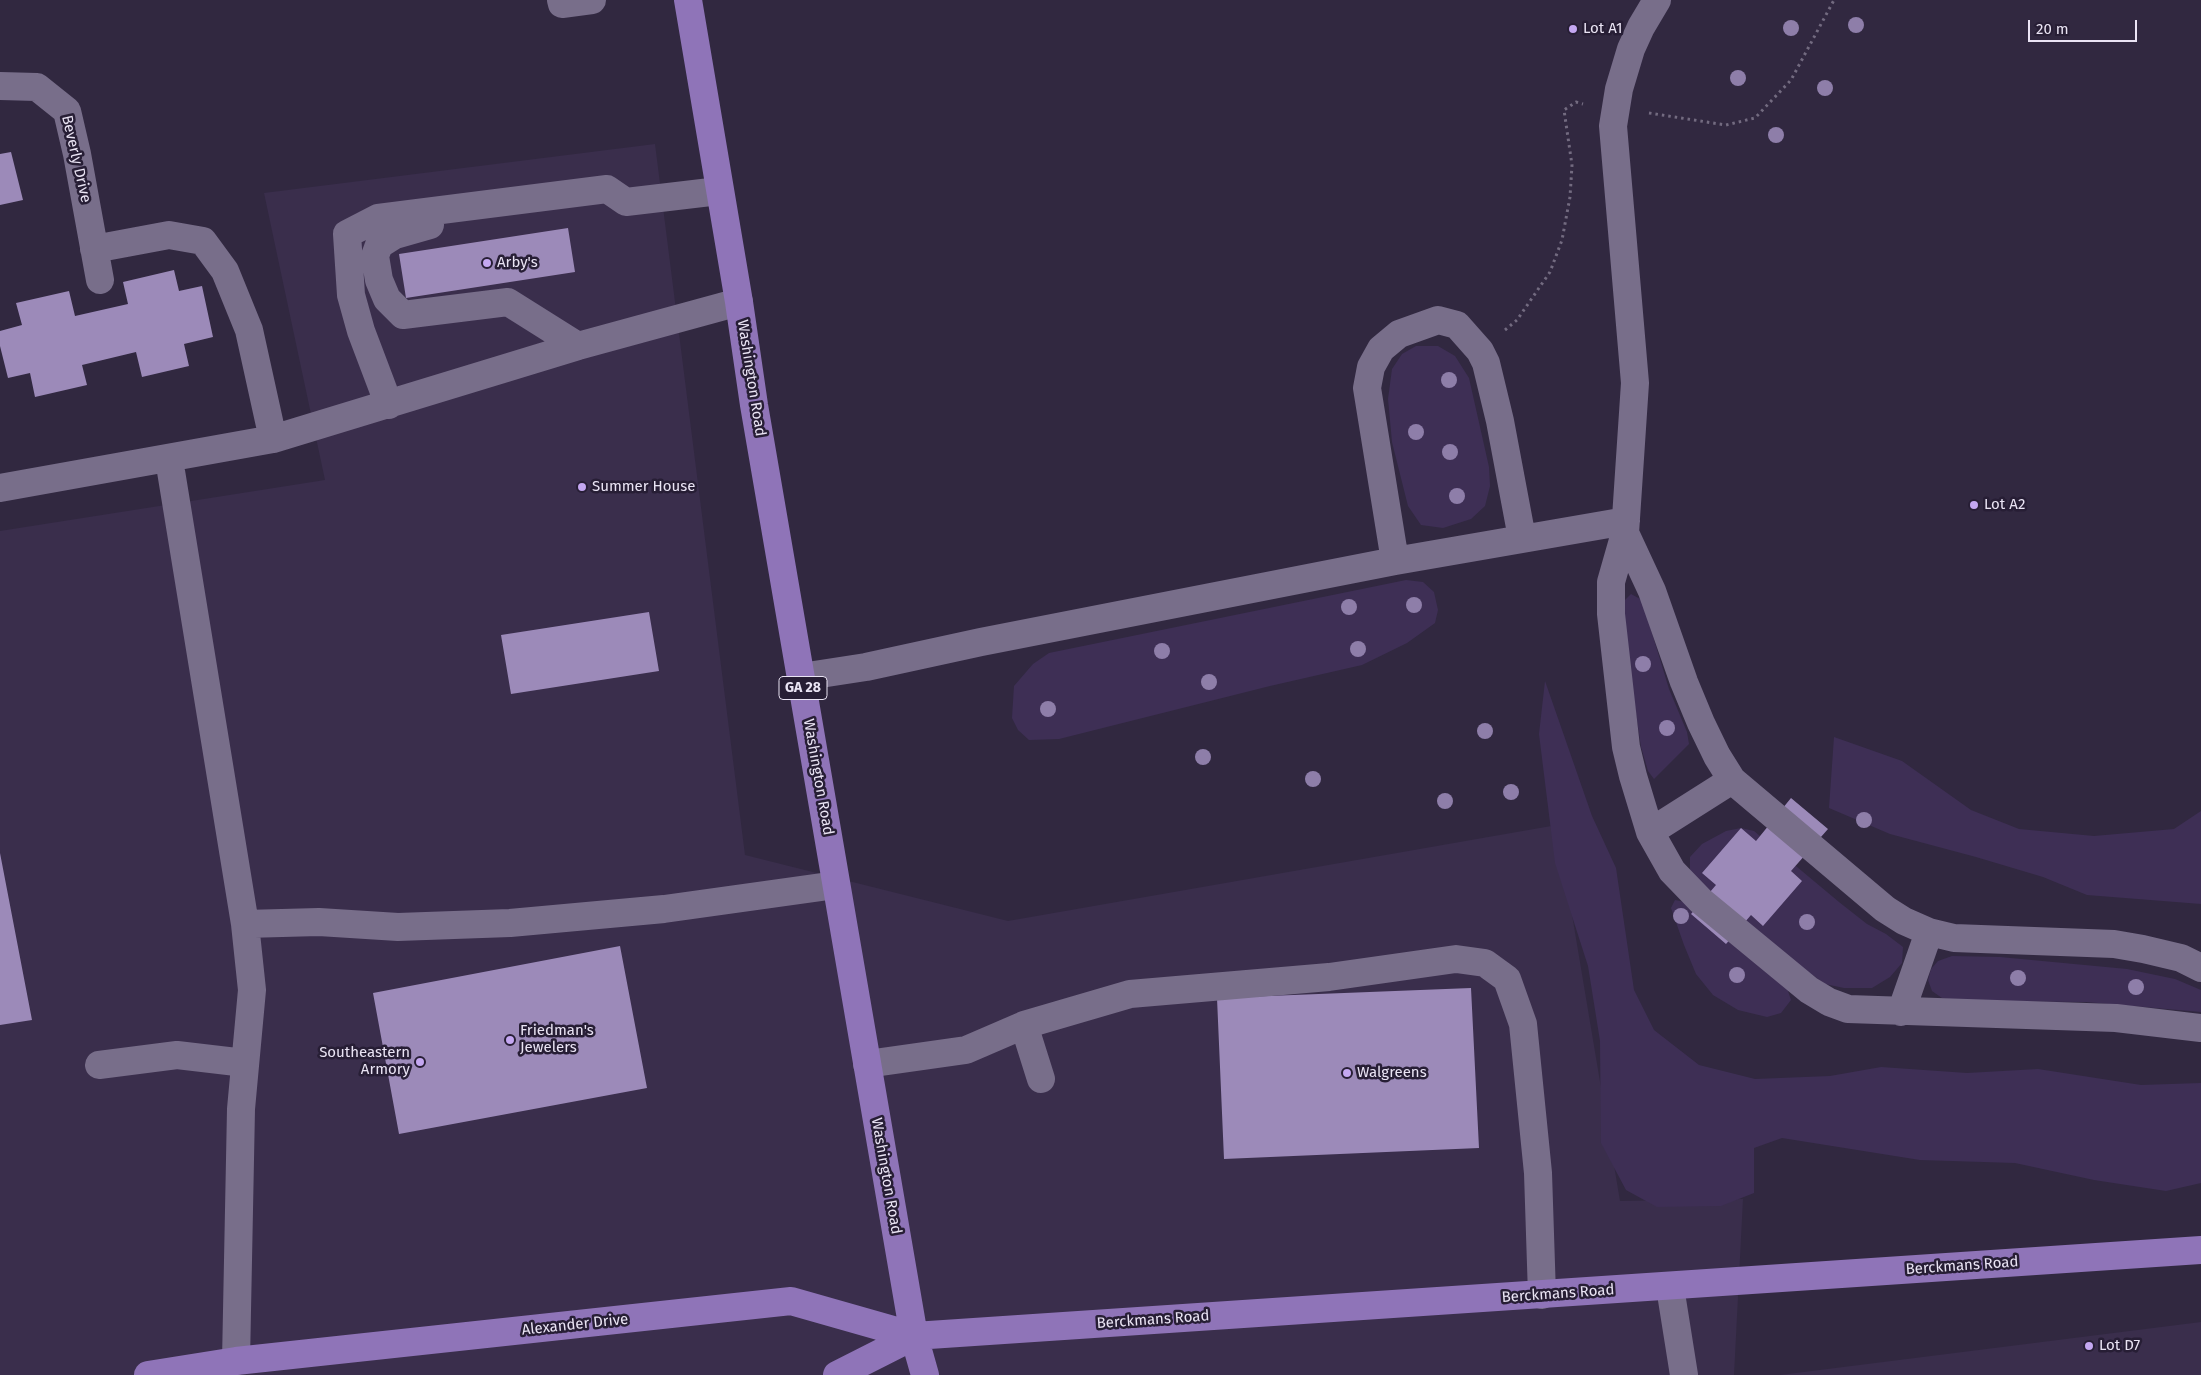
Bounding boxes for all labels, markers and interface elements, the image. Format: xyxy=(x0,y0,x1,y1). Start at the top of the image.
scale bar xyxy=(2031,10,2140,42)
place label: Lot A1 xyxy=(1583,20,1623,38)
text: 20 m xyxy=(2036,20,2069,38)
marker: Lot A1 xyxy=(1567,23,1579,35)
street label: Beverly Drive xyxy=(57,113,95,205)
place label: Arby's xyxy=(497,254,538,272)
marker: Arby's xyxy=(481,257,493,269)
street label: Washington Road xyxy=(733,318,769,438)
place label: Summer House xyxy=(592,478,695,496)
marker: Summer House xyxy=(576,481,588,493)
place label: Lot A2 xyxy=(1984,496,2025,514)
marker: Lot A2 xyxy=(1968,499,1980,511)
road number: GA 28 xyxy=(779,676,827,700)
street label: Washington Road xyxy=(799,717,837,837)
place label: Friedman's Jewelers xyxy=(520,1022,594,1057)
marker: Friedman's Jewelers xyxy=(504,1034,516,1046)
place label: Southeastern Armory xyxy=(319,1044,410,1079)
marker: Southeastern Armory xyxy=(414,1056,426,1068)
place label: Walgreens xyxy=(1357,1064,1427,1082)
marker: Walgreens xyxy=(1341,1067,1353,1079)
street label: Washington Road xyxy=(867,1116,905,1236)
street label: Berckmans Road xyxy=(1905,1253,2019,1279)
street label: Berckmans Road xyxy=(1501,1281,1615,1307)
street label: Berckmans Road xyxy=(1096,1307,1210,1333)
street label: Alexander Drive xyxy=(521,1310,629,1340)
place label: Lot D7 xyxy=(2099,1337,2140,1355)
marker: Lot D7 xyxy=(2083,1340,2095,1352)

